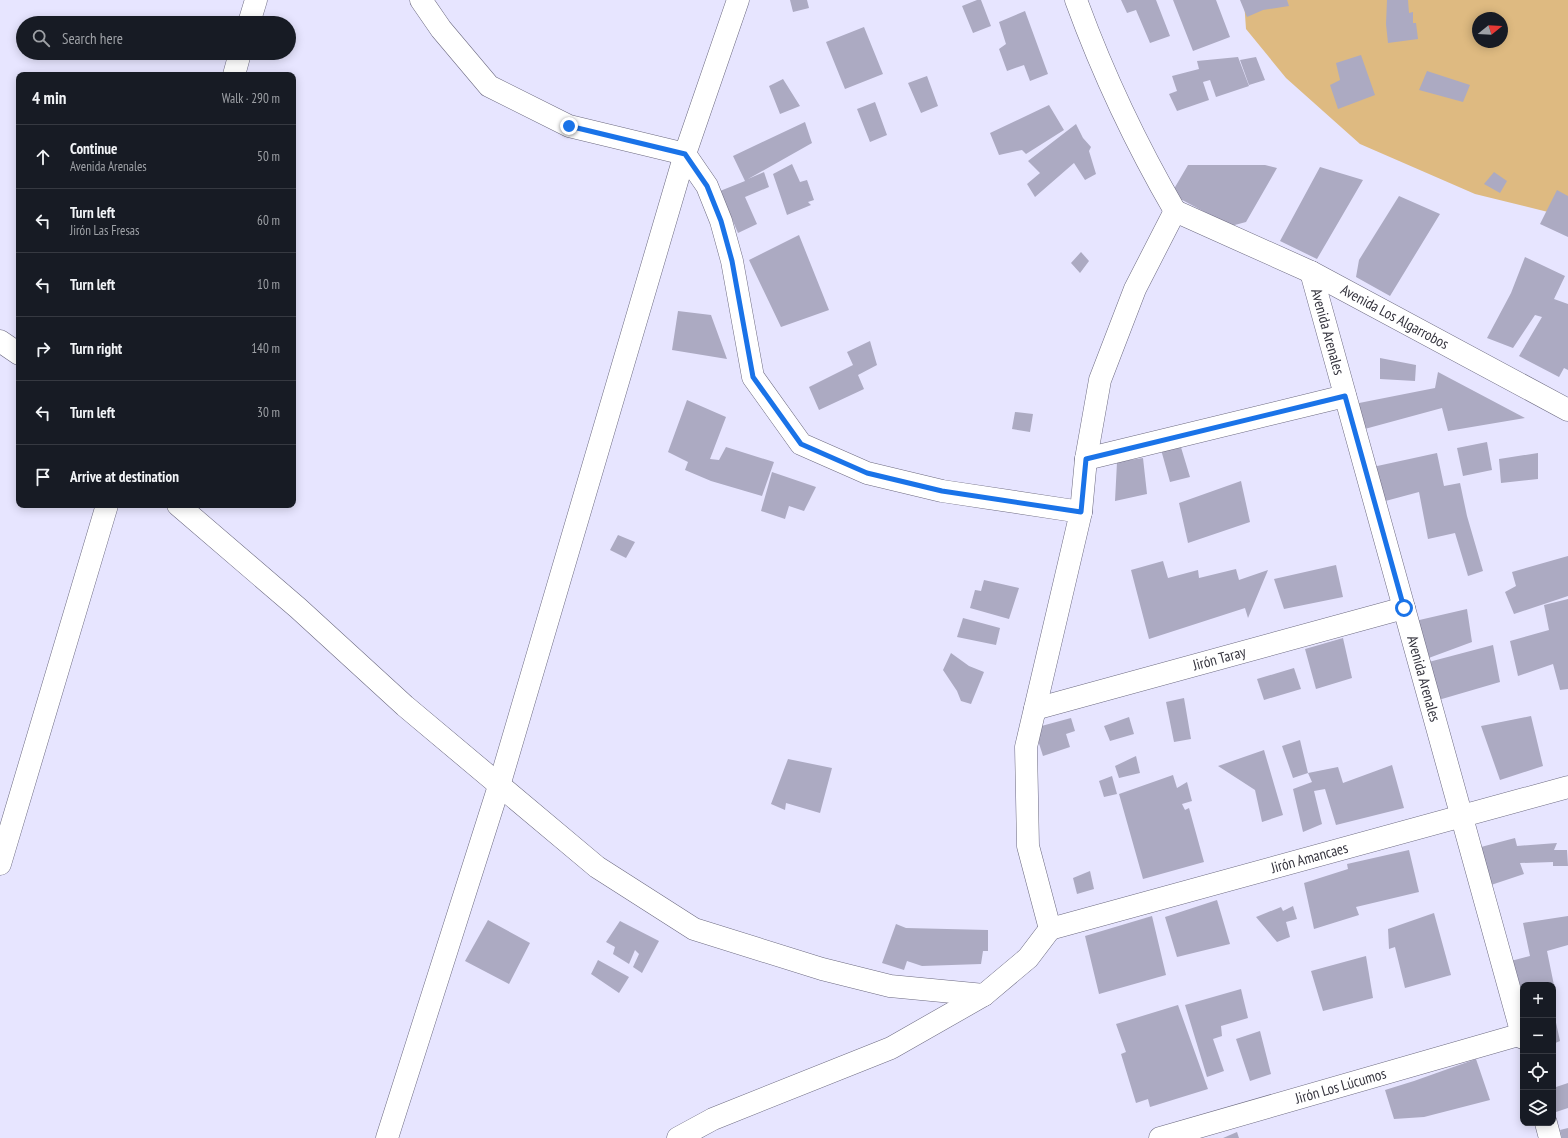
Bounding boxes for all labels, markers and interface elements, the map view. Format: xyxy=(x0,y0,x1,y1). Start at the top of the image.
north arrow xyxy=(1472,12,1508,48)
search box xyxy=(16,16,296,60)
icon: search xyxy=(30,27,52,49)
text: Search here xyxy=(62,29,123,48)
text: 4 min xyxy=(32,87,66,109)
text: Walk · 290 m xyxy=(222,90,280,107)
route end xyxy=(560,117,578,135)
text: Continue xyxy=(70,139,117,158)
icon: ahead xyxy=(32,146,54,168)
text: 50 m xyxy=(257,148,280,165)
text: Avenida Arenales xyxy=(70,158,147,175)
text: Turn left xyxy=(70,203,115,222)
icon: left xyxy=(32,210,54,232)
text: 60 m xyxy=(257,212,280,229)
text: Jirón Las Fresas xyxy=(70,222,139,239)
icon: left xyxy=(32,274,54,296)
text: Turn left xyxy=(70,275,115,294)
text: 10 m xyxy=(257,276,280,293)
street label: Avenida Los Algarrobos xyxy=(1337,280,1452,353)
street label: Avenida Arenales xyxy=(1307,286,1349,377)
icon: right xyxy=(32,338,54,360)
text: Turn right xyxy=(70,339,122,358)
text: 140 m xyxy=(251,340,280,357)
icon: left xyxy=(32,402,54,424)
text: Turn left xyxy=(70,403,115,422)
text: 30 m xyxy=(257,404,280,421)
icon: arrive xyxy=(32,466,54,488)
text: Arrive at destination xyxy=(70,467,179,486)
route start xyxy=(1395,599,1413,617)
street label: Avenida Arenales xyxy=(1403,633,1445,724)
street label: Jirón Taray xyxy=(1190,642,1248,675)
street label: Jirón Amancaes xyxy=(1268,838,1350,877)
map controls xyxy=(1520,982,1556,1126)
button: + xyxy=(1520,982,1556,1018)
button: − xyxy=(1520,1018,1556,1054)
button: locate xyxy=(1520,1054,1556,1090)
street label: Jirón Los Lúcumos xyxy=(1292,1064,1388,1108)
button: layers xyxy=(1520,1090,1556,1126)

